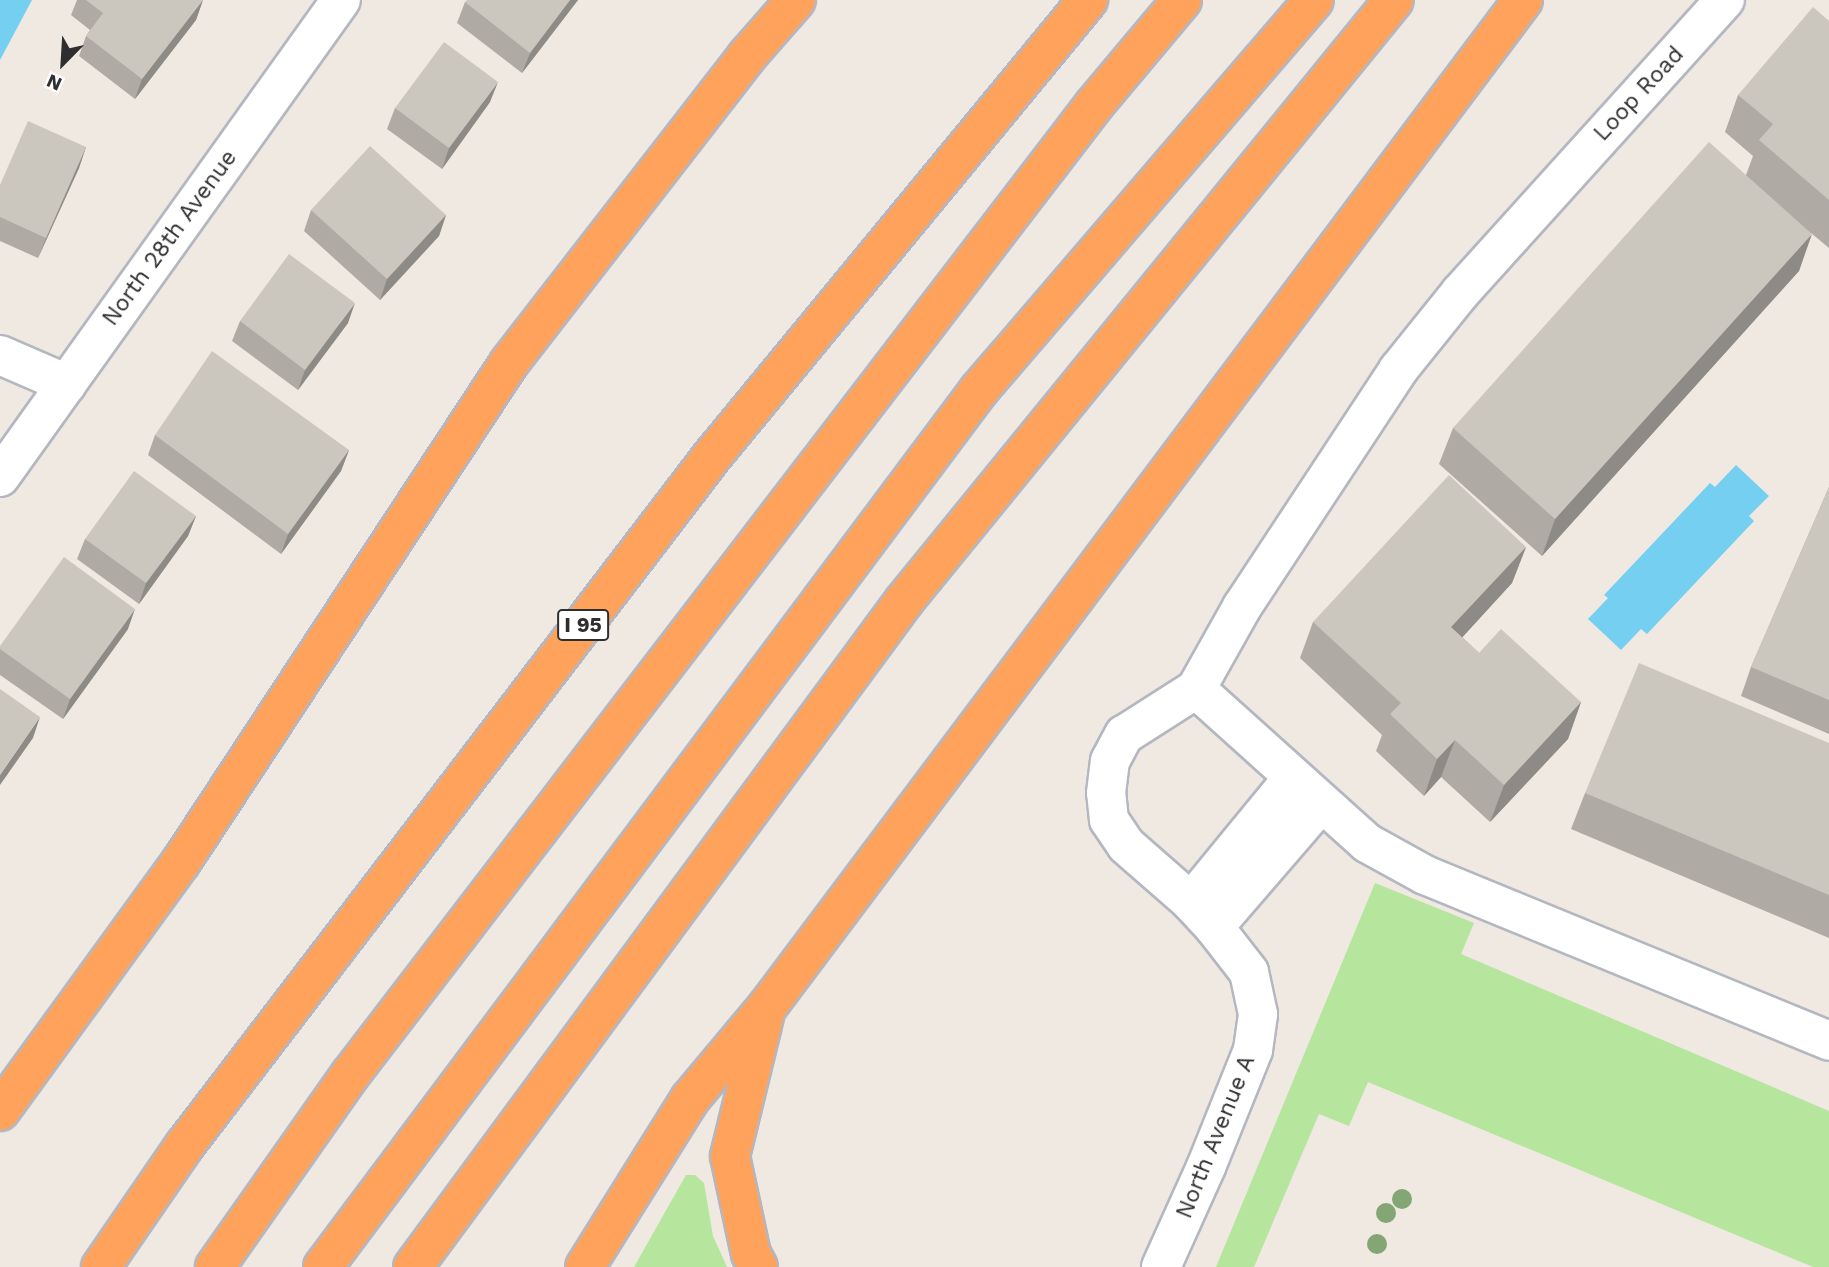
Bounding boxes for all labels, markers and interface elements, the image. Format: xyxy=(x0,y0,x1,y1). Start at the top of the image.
north arrow xyxy=(28,28,98,98)
street label: Loop Road xyxy=(1588,41,1690,147)
text: N xyxy=(43,69,65,96)
street label: North 28th Avenue xyxy=(97,144,243,332)
road number: I 95 xyxy=(557,608,609,642)
street label: North Avenue A xyxy=(1170,1051,1262,1223)

